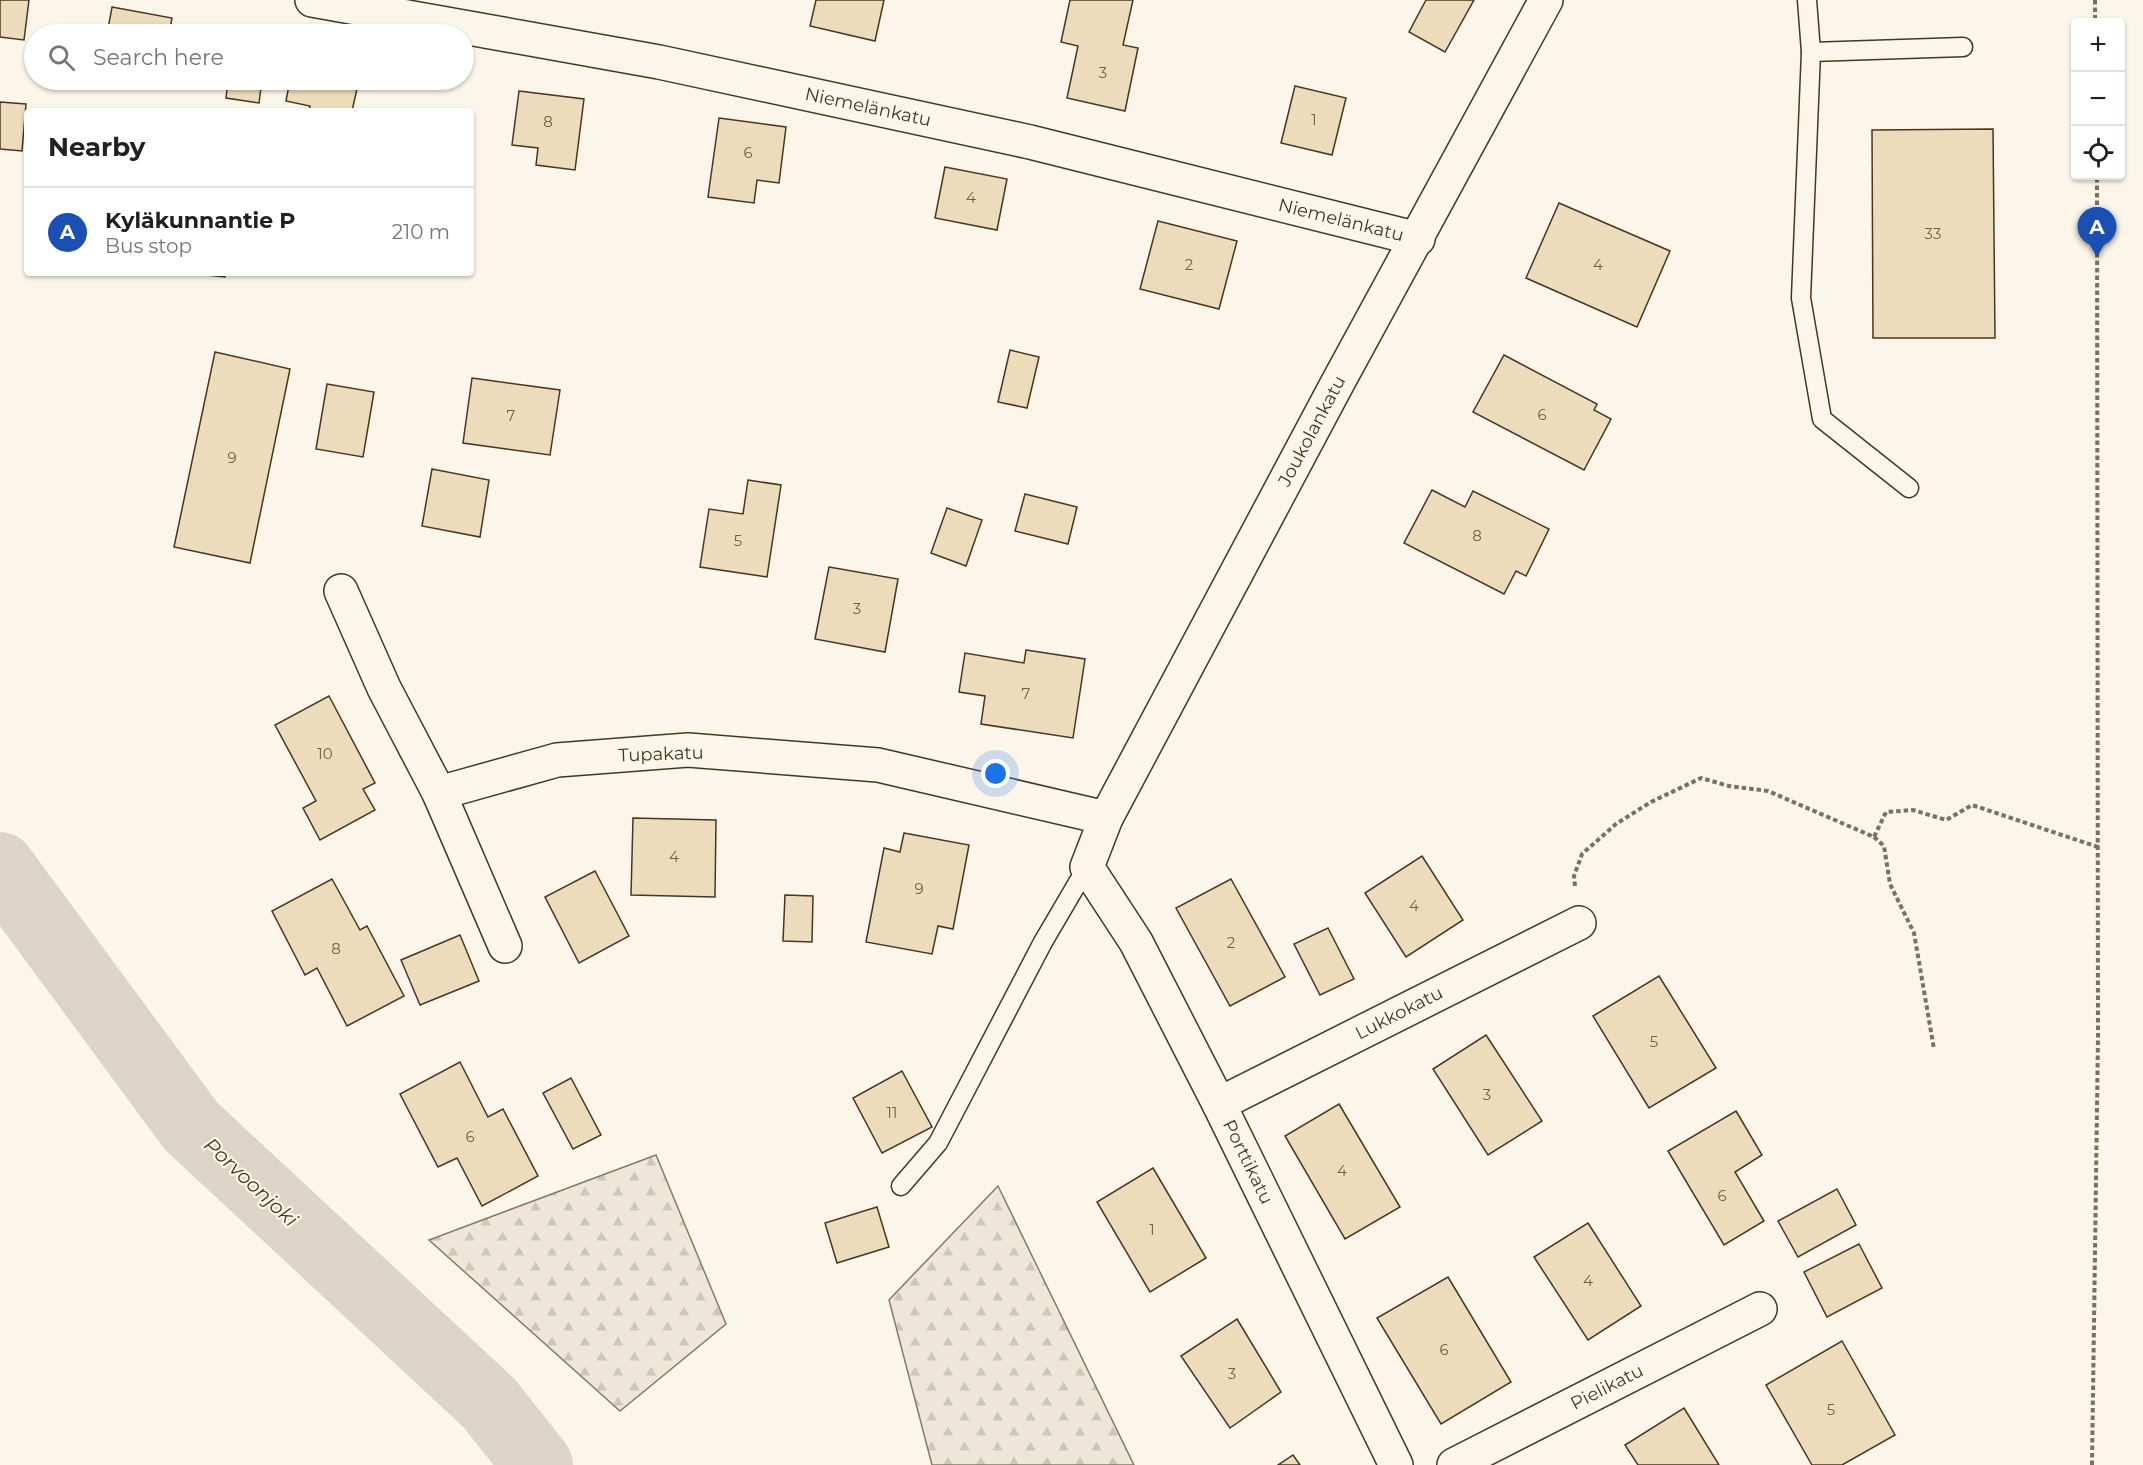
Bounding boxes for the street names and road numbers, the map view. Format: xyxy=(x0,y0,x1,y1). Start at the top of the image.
street label: Niemelänkatu xyxy=(803,83,933,131)
street label: Niemelänkatu xyxy=(1276,194,1406,246)
street label: Joukolankatu xyxy=(1273,372,1350,491)
street label: Tupakatu xyxy=(618,742,704,766)
street label: Lukkokatu xyxy=(1351,981,1447,1045)
street label: Porttikatu xyxy=(1218,1116,1278,1208)
street label: Pielikatu xyxy=(1567,1359,1647,1415)

